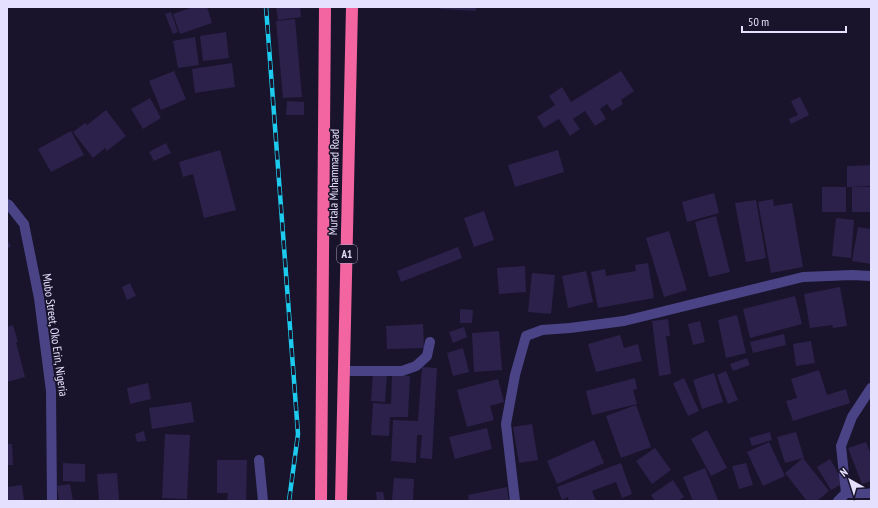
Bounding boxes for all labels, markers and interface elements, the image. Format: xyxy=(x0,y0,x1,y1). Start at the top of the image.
scale bar xyxy=(742,8,846,34)
text: 50 m xyxy=(748,14,769,29)
street label: Murtala Muhammad Road xyxy=(325,129,342,235)
road number: A1 xyxy=(337,245,357,263)
street label: Mubo Street, Oko Erin, Nigeria xyxy=(39,273,72,397)
north arrow xyxy=(830,460,870,500)
text: N xyxy=(837,465,850,480)

